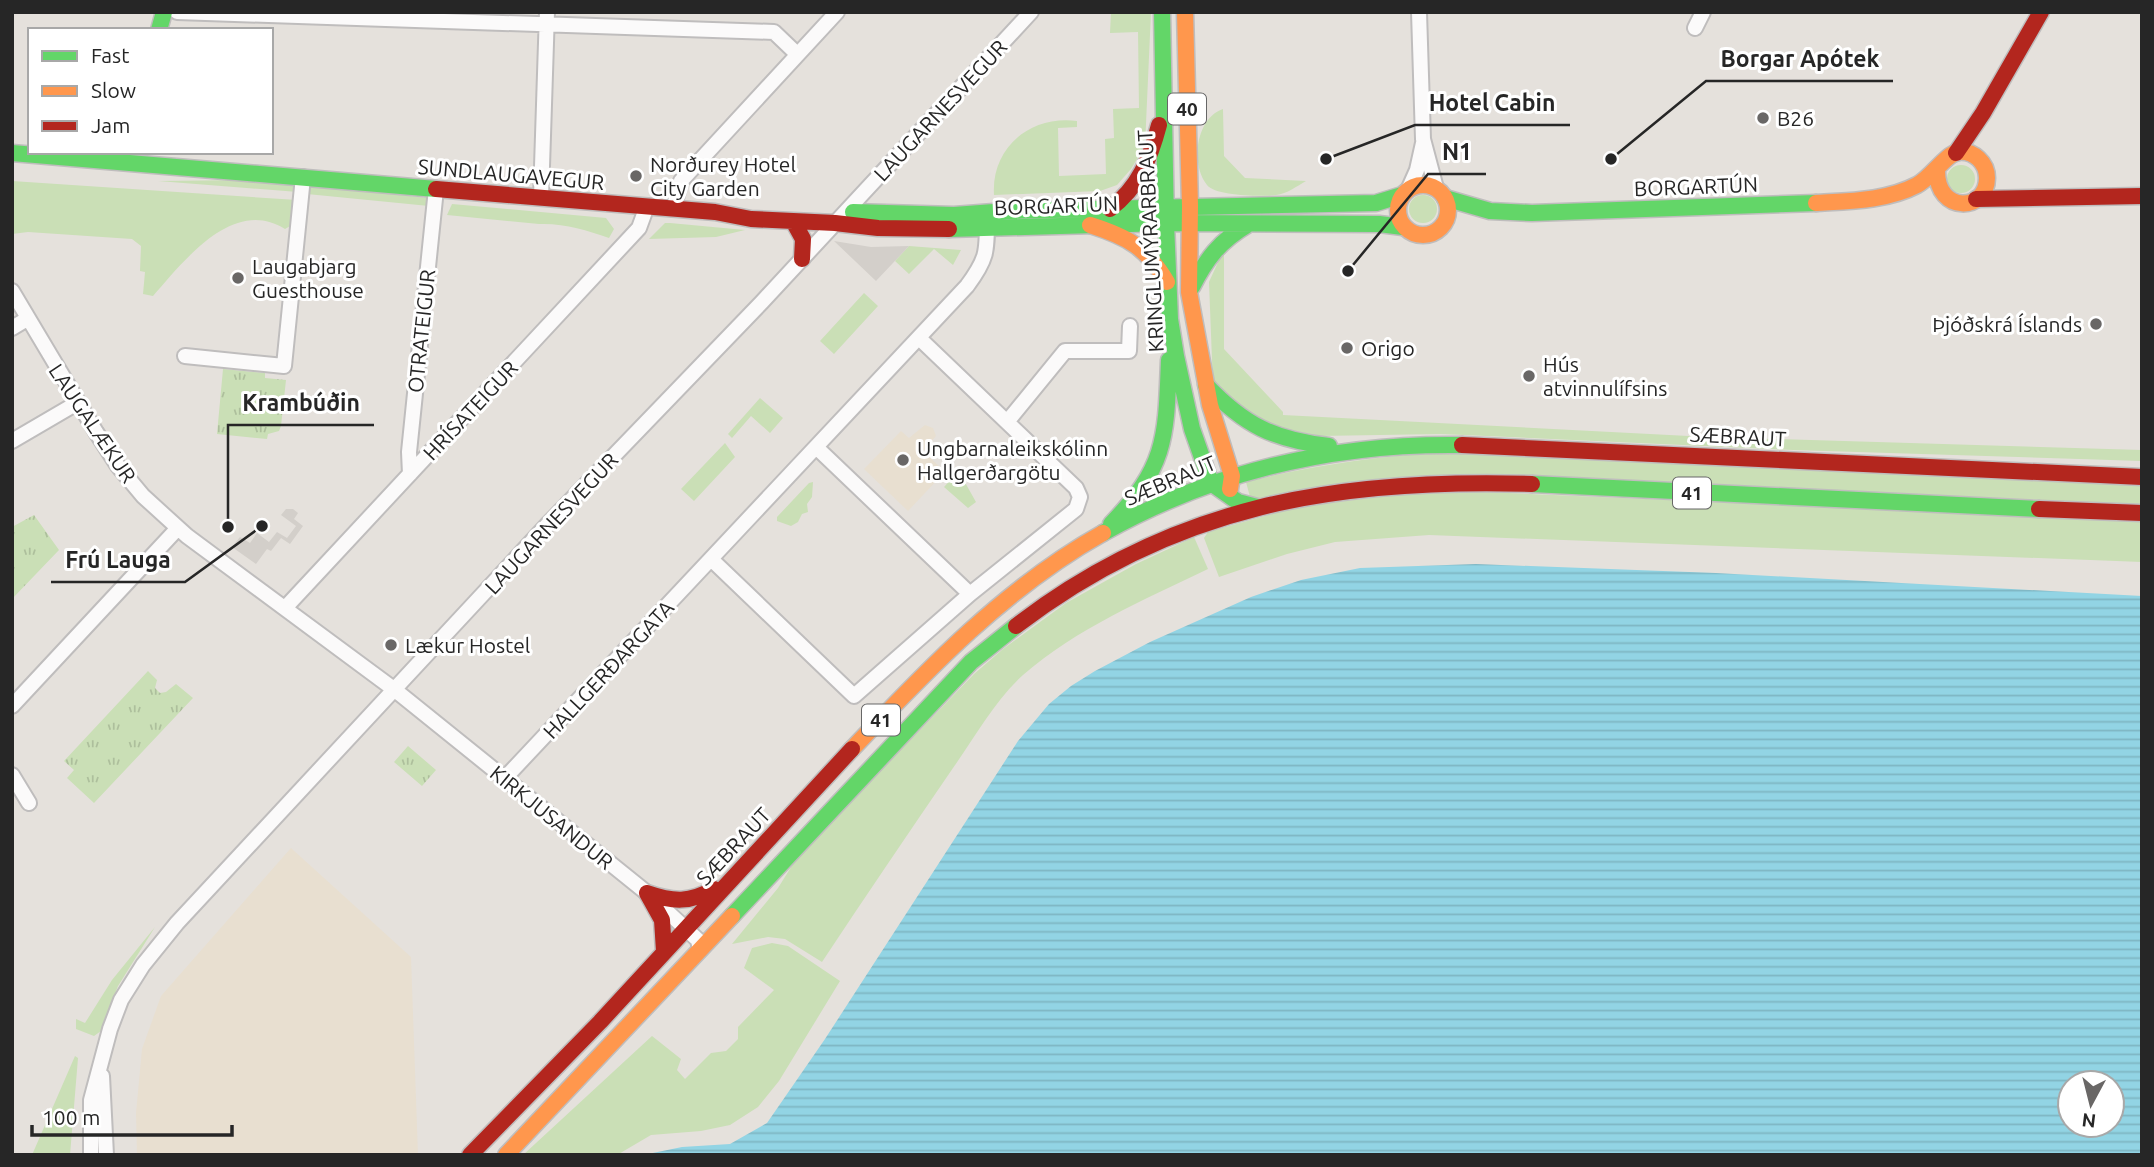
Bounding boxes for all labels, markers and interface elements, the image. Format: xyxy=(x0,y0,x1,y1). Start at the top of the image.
legend xyxy=(28,28,273,154)
street label: LAUGARNESVEGUR xyxy=(869,35,1011,185)
callout: Borgar Apótek xyxy=(1706,37,1893,81)
text: Fast xyxy=(91,43,129,67)
text: Borgar Apótek xyxy=(1721,46,1880,71)
text: Slow xyxy=(91,78,136,102)
callout: Hotel Cabin xyxy=(1415,81,1570,125)
text: Hotel Cabin xyxy=(1429,90,1555,115)
road number: 40 xyxy=(1168,94,1206,124)
place label: B26 xyxy=(1777,106,1814,130)
marker: B26 xyxy=(1755,110,1771,126)
text: Jam xyxy=(91,113,130,137)
street label: KRINGLUMÝRARBRAUT xyxy=(1132,129,1168,353)
callout: N1 xyxy=(1428,130,1486,174)
text: N1 xyxy=(1442,139,1472,164)
place label: Norðurey Hotel City Garden xyxy=(650,152,796,200)
street label: SUNDLAUGAVEGUR xyxy=(417,154,605,194)
marker: Norðurey Hotel City Garden xyxy=(628,168,644,184)
street label: BORGARTÚN xyxy=(1633,172,1759,200)
street label: BORGARTÚN xyxy=(993,191,1119,219)
place label: Laugabjarg Guesthouse xyxy=(252,254,364,302)
street label: OTRATEIGUR xyxy=(403,268,439,394)
marker: Laugabjarg Guesthouse xyxy=(230,270,246,286)
place label: Þjóðskrá Íslands xyxy=(1932,312,2082,336)
marker: Þjóðskrá Íslands xyxy=(2088,316,2104,332)
place label: Origo xyxy=(1361,336,1415,360)
marker: Origo xyxy=(1339,340,1355,356)
place label: Hús atvinnulífsins xyxy=(1543,352,1667,400)
street label: HRÍSATEIGUR xyxy=(418,355,522,465)
street label: LAUGALÆKUR xyxy=(45,359,141,487)
marker: Hús atvinnulífsins xyxy=(1521,368,1537,384)
callout: Krambúðin xyxy=(228,381,374,425)
text: Krambúðin xyxy=(242,390,360,415)
street label: SÆBRAUT xyxy=(1689,421,1787,451)
place label: Ungbarnaleikskólinn Hallgerðargötu xyxy=(917,436,1108,484)
street label: LAUGARNESVEGUR xyxy=(480,448,622,598)
street label: SÆBRAUT xyxy=(1121,450,1220,510)
marker: Ungbarnaleikskólinn Hallgerðargötu xyxy=(895,452,911,468)
road number: 41 xyxy=(1673,478,1711,508)
callout: Frú Lauga xyxy=(51,538,185,582)
text: Frú Lauga xyxy=(65,547,171,572)
street label: HALLGERÐARGATA xyxy=(538,595,678,743)
place label: Lækur Hostel xyxy=(405,633,530,657)
marker: Lækur Hostel xyxy=(383,637,399,653)
road number: 41 xyxy=(862,705,900,736)
street label: KIRKJUSANDUR xyxy=(486,760,618,874)
street label: SÆBRAUT xyxy=(691,802,775,890)
north arrow xyxy=(2056,1069,2126,1139)
scale bar xyxy=(32,1094,231,1138)
text: 100 m xyxy=(42,1105,100,1129)
text: N xyxy=(2081,1109,2097,1133)

